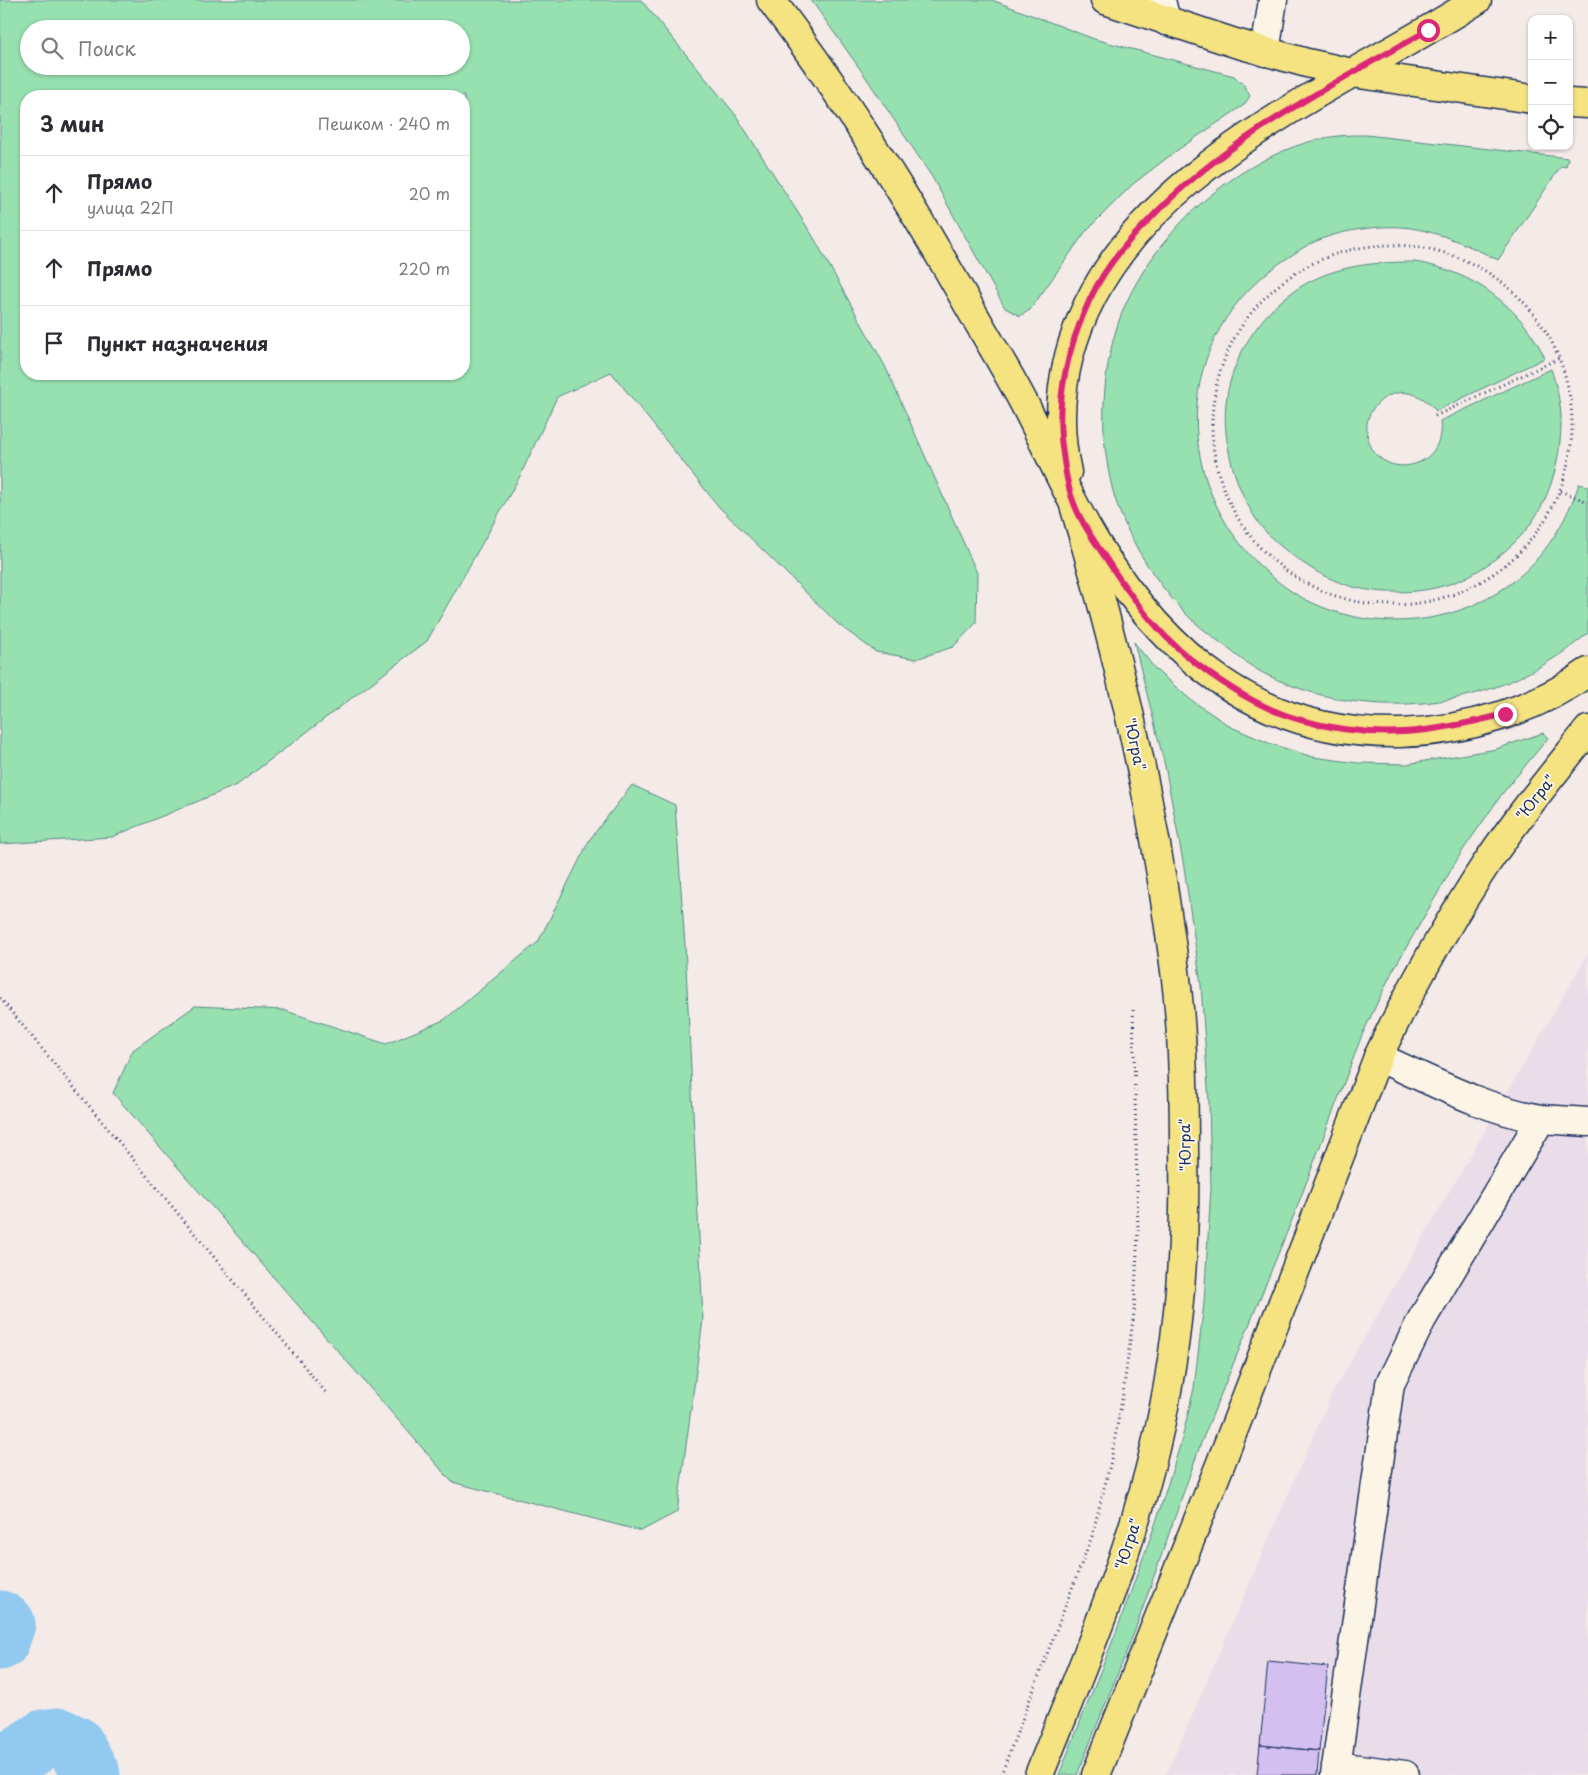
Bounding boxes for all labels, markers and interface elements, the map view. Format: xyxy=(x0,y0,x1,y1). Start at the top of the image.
map controls xyxy=(1528,15,1573,150)
button: + xyxy=(1528,15,1573,60)
route start xyxy=(1417,19,1440,42)
search box xyxy=(20,20,470,75)
icon: search xyxy=(38,34,66,62)
text: Поиск xyxy=(78,34,136,62)
button: − xyxy=(1528,60,1573,105)
button: locate xyxy=(1528,105,1573,150)
text: 3 мин xyxy=(40,107,104,139)
text: Пешком · 240 m xyxy=(318,111,450,135)
text: Прямо xyxy=(87,167,152,195)
icon: ahead xyxy=(40,179,68,207)
text: 20 m xyxy=(409,181,450,205)
text: улица 22П xyxy=(87,195,174,219)
icon: ahead xyxy=(40,254,68,282)
text: Прямо xyxy=(87,254,152,282)
text: 220 m xyxy=(399,256,450,280)
icon: arrive xyxy=(40,329,68,357)
text: Пункт назначения xyxy=(87,329,268,357)
route end xyxy=(1494,703,1517,726)
street label: "Югра" xyxy=(1119,716,1153,772)
street label: "Югра" xyxy=(1510,769,1560,825)
street label: "Югра" xyxy=(1172,1118,1196,1172)
street label: "Югра" xyxy=(1108,1515,1146,1573)

